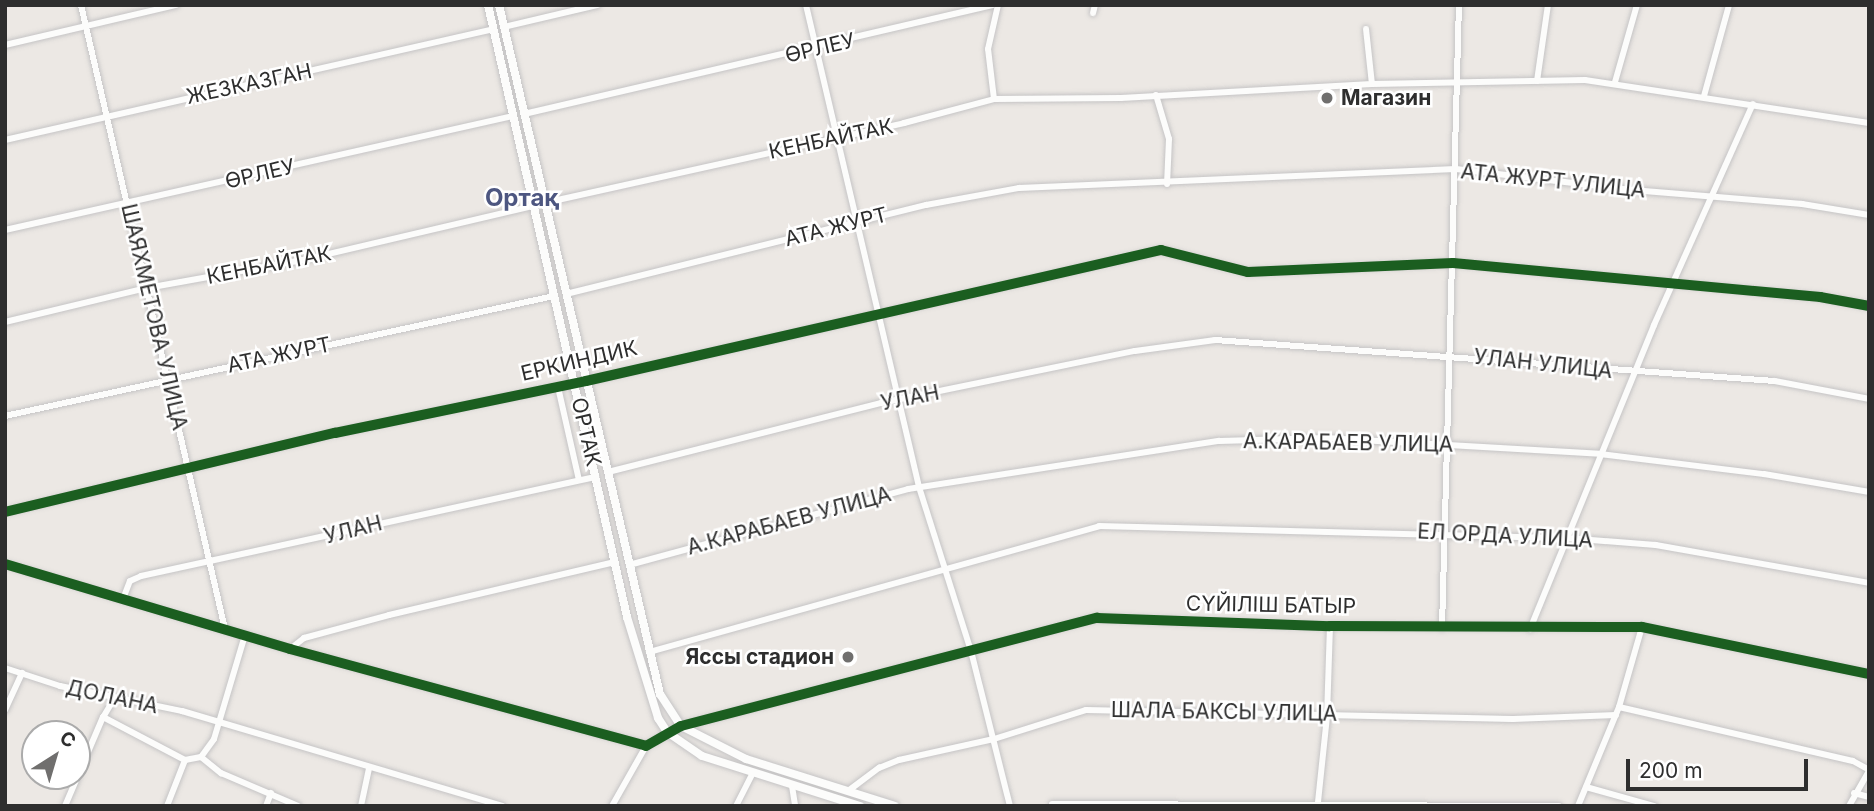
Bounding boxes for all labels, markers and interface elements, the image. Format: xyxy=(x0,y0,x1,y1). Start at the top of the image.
street label: ӨРЛЕУ xyxy=(783,28,857,68)
street label: ЖЕЗКАЗГАН xyxy=(184,58,314,110)
place label: Магазин xyxy=(1341,85,1431,111)
marker: Магазин xyxy=(1319,90,1335,106)
street label: КЕНБАЙТАК xyxy=(766,114,896,164)
street label: ӨРЛЕУ xyxy=(223,154,297,194)
street label: АТА ЖУРТ УЛИЦА xyxy=(1459,159,1647,203)
district label: Ортақ xyxy=(485,184,559,212)
street label: ШАЯХМЕТОВА УЛИЦА xyxy=(116,201,192,433)
street label: АТА ЖУРТ xyxy=(782,202,890,252)
street label: КЕНБАЙТАК xyxy=(204,241,334,289)
street label: АТА ЖУРТ xyxy=(225,332,333,378)
street label: ЕРКИНДИК xyxy=(518,335,640,387)
street label: УЛАН УЛИЦА xyxy=(1472,344,1614,384)
street label: УЛАН xyxy=(879,380,941,416)
street label: ОРТАК xyxy=(566,395,606,469)
street label: А.КАРАБАЕВ УЛИЦА xyxy=(1243,429,1453,457)
street label: А.КАРАБАЕВ УЛИЦА xyxy=(684,482,894,560)
street label: УЛАН xyxy=(321,511,385,549)
street label: ЕЛ ОРДА УЛИЦА xyxy=(1417,519,1593,553)
street label: СҮЙІЛІШ БАТЫР xyxy=(1186,591,1356,619)
place label: Яссы стадион xyxy=(686,644,834,670)
marker: Яссы стадион xyxy=(840,649,856,665)
street label: ДОЛАНА xyxy=(64,675,160,719)
street label: ШАЛА БАКСЫ УЛИЦА xyxy=(1111,697,1337,727)
north arrow xyxy=(21,720,91,790)
text: С xyxy=(55,726,80,753)
scale bar xyxy=(1629,744,1811,788)
text: 200 m xyxy=(1639,758,1703,783)

